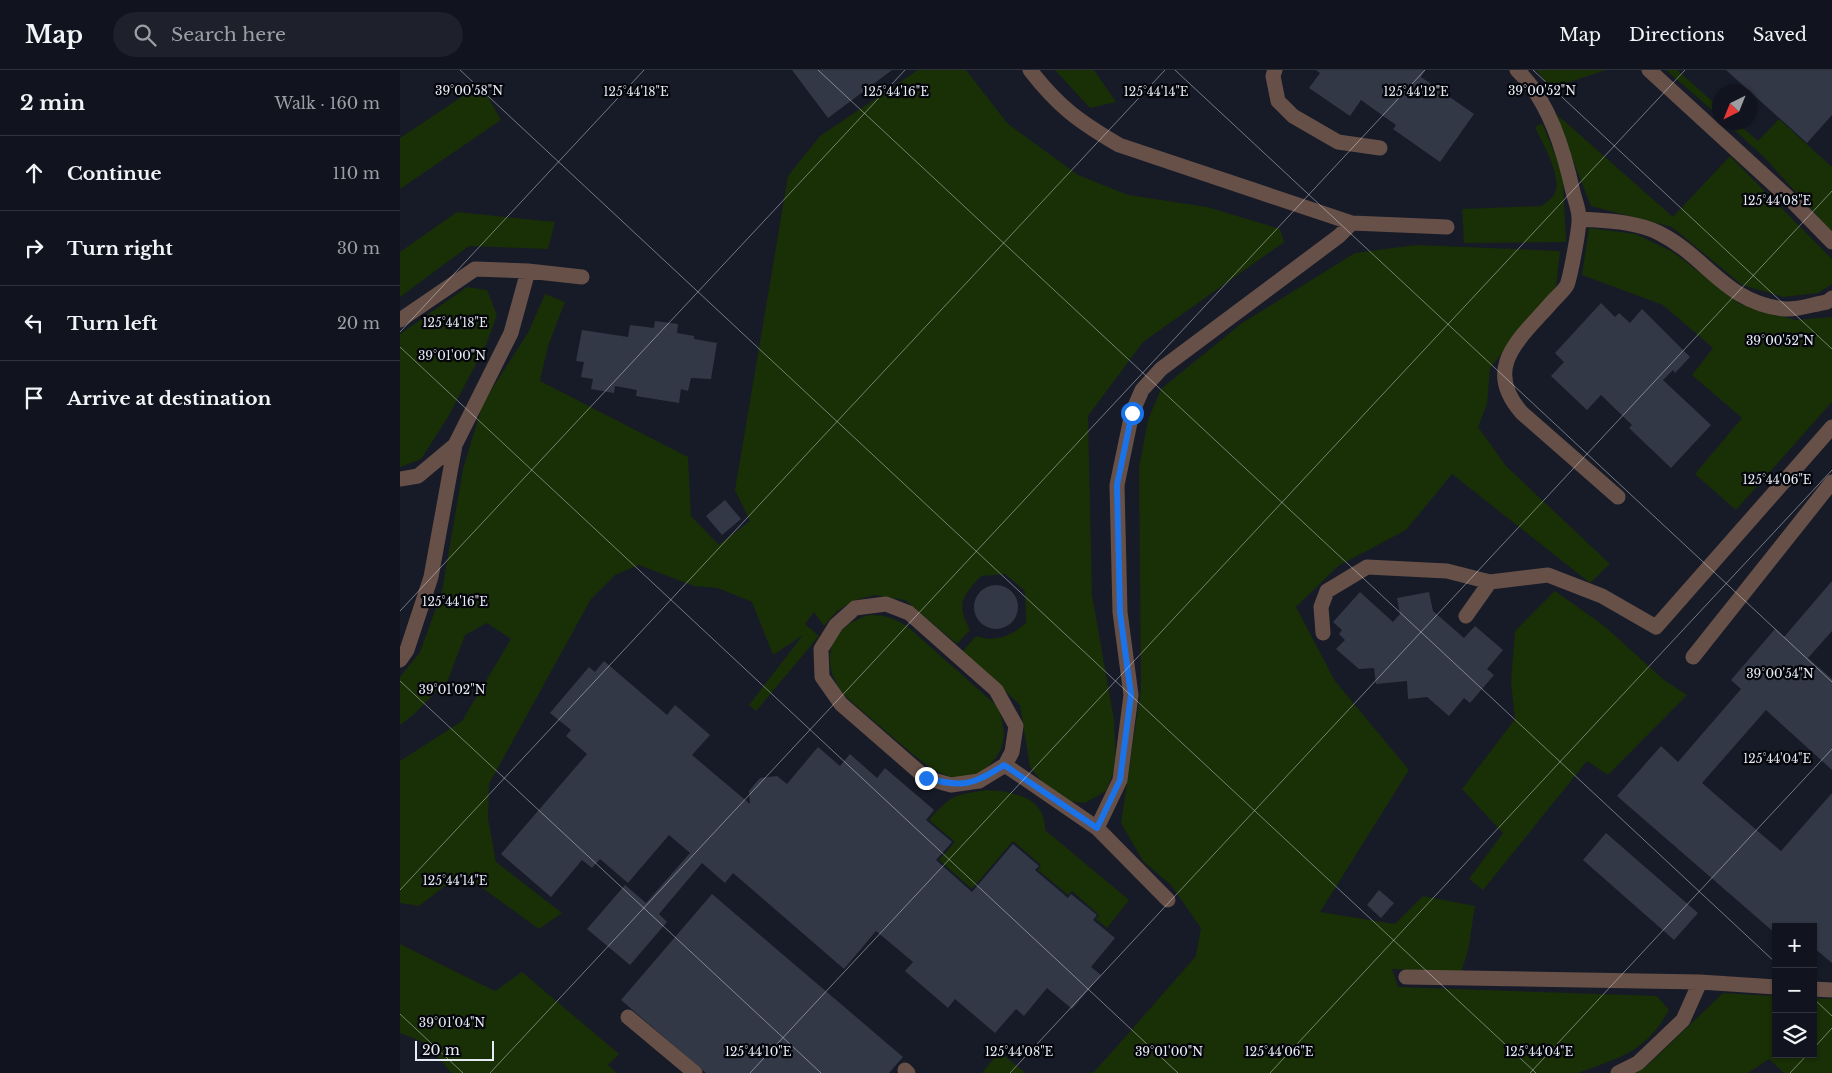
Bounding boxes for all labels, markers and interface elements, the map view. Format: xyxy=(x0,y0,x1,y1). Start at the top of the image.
search box xyxy=(113,12,463,57)
text: Map xyxy=(25,20,83,49)
icon: search xyxy=(131,21,159,49)
text: Search here xyxy=(171,23,286,46)
text: Map xyxy=(1559,24,1601,46)
text: Directions xyxy=(1629,24,1725,46)
text: Saved xyxy=(1753,24,1807,46)
text: 39°00'58"N xyxy=(435,83,503,98)
text: 39°00'52"N xyxy=(1508,83,1576,98)
text: 125°44'18"E xyxy=(603,84,669,99)
text: 125°44'16"E xyxy=(863,84,929,99)
text: 125°44'14"E xyxy=(1124,84,1189,99)
text: 125°44'12"E xyxy=(1383,84,1449,99)
north arrow xyxy=(1712,85,1757,130)
text: 2 min xyxy=(20,90,85,116)
text: Walk · 160 m xyxy=(275,93,380,113)
icon: ahead xyxy=(20,159,48,187)
text: Continue xyxy=(67,162,162,185)
text: 110 m xyxy=(333,163,380,183)
text: 125°44'08"E xyxy=(1743,193,1812,208)
icon: right xyxy=(20,234,48,262)
text: Turn right xyxy=(67,237,173,260)
text: 30 m xyxy=(337,238,380,258)
icon: left xyxy=(20,309,48,337)
text: Turn left xyxy=(67,312,158,335)
text: 20 m xyxy=(337,313,380,333)
text: 125°44'18"E xyxy=(422,315,488,330)
text: 39°00'52"N xyxy=(1746,333,1814,348)
text: 39°01'00"N xyxy=(418,348,486,363)
icon: arrive xyxy=(20,384,48,412)
text: Arrive at destination xyxy=(67,387,271,410)
route start xyxy=(1121,402,1144,425)
text: 125°44'06"E xyxy=(1742,472,1812,487)
text: 125°44'16"E xyxy=(422,594,488,609)
text: 39°00'54"N xyxy=(1746,666,1814,681)
text: 39°01'02"N xyxy=(419,682,486,697)
text: 125°44'04"E xyxy=(1743,751,1811,766)
route end xyxy=(915,767,938,790)
text: 125°44'14"E xyxy=(423,873,488,888)
map controls xyxy=(1772,923,1817,1058)
button: + xyxy=(1772,923,1817,968)
button: − xyxy=(1772,968,1817,1013)
button: layers xyxy=(1772,1013,1817,1058)
text: 39°01'04"N xyxy=(419,1015,485,1030)
scale bar xyxy=(415,1038,494,1061)
text: 20 m xyxy=(422,1041,460,1059)
text: 125°44'10"E xyxy=(725,1044,792,1059)
text: 125°44'08"E xyxy=(985,1044,1054,1059)
text: 39°01'00"N xyxy=(1135,1044,1203,1059)
text: 125°44'06"E xyxy=(1244,1044,1314,1059)
text: 125°44'04"E xyxy=(1505,1044,1573,1059)

